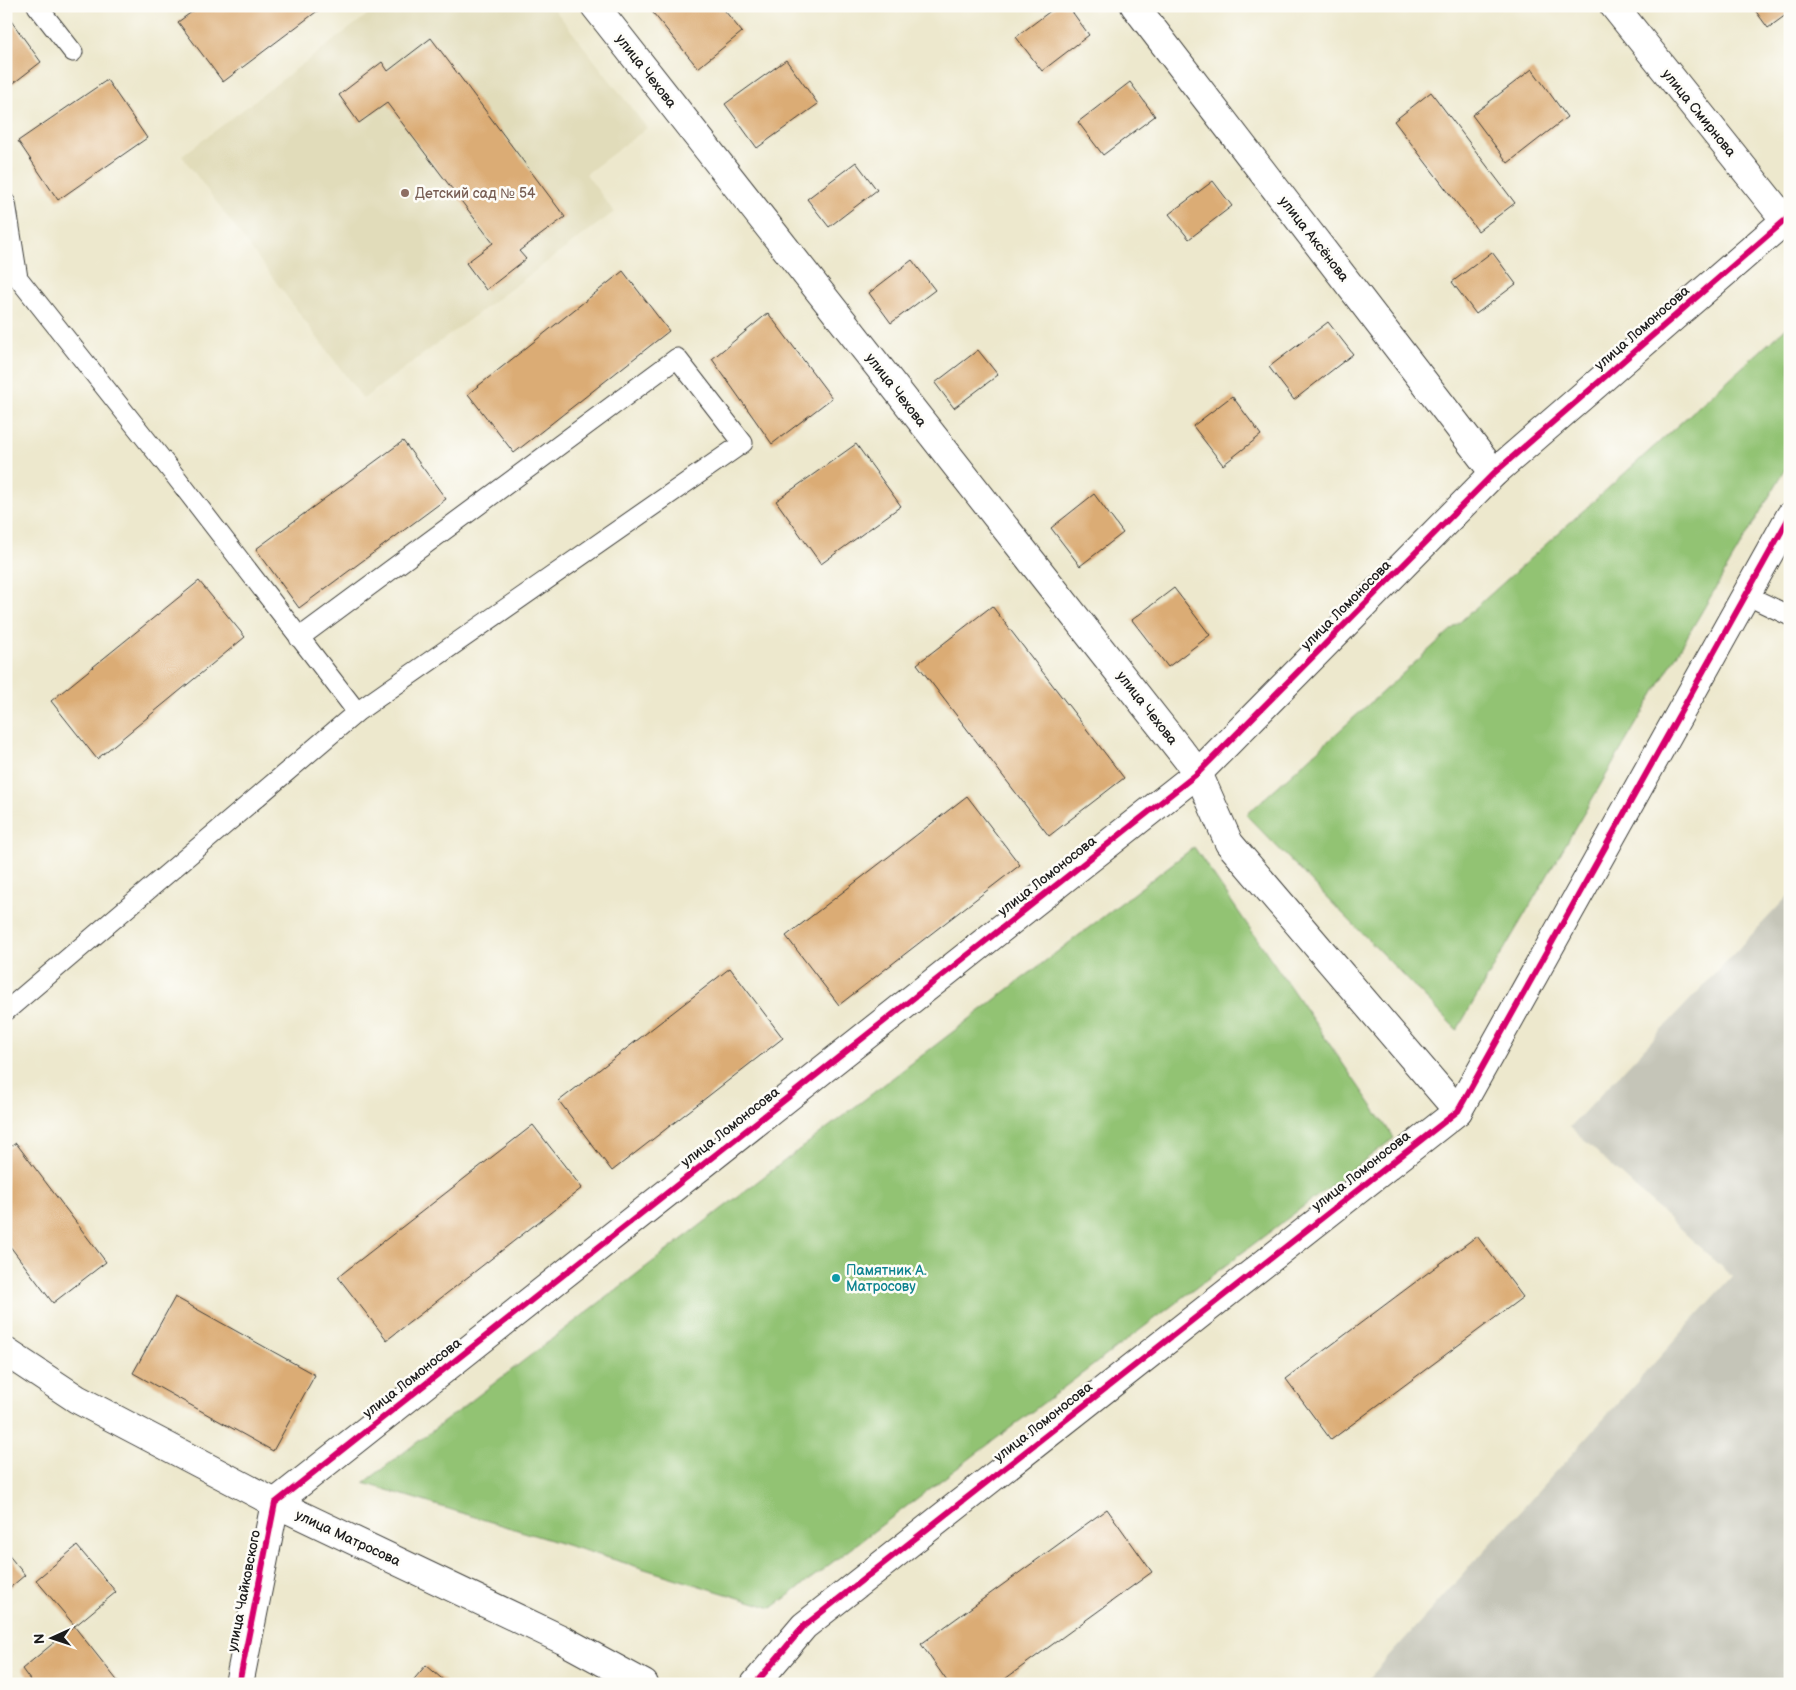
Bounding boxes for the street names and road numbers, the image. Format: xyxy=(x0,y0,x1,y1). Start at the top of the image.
street label: улица Чехова xyxy=(612,31,680,112)
street label: улица Смирнова xyxy=(1658,66,1740,161)
street label: улица Аксёнова xyxy=(1275,193,1353,286)
street label: улица Ломоносова xyxy=(1591,282,1694,374)
street label: улица Чехова xyxy=(862,350,930,431)
street label: улица Ломоносова xyxy=(1297,556,1395,654)
street label: улица Чехова xyxy=(1113,668,1181,749)
street label: улица Ломоносова xyxy=(994,832,1100,920)
street label: улица Ломоносова xyxy=(677,1083,783,1171)
street label: улица Ломоносова xyxy=(1308,1127,1414,1215)
street label: улица Ломоносова xyxy=(359,1334,465,1422)
street label: улица Ломоносова xyxy=(990,1378,1096,1466)
street label: улица Матросова xyxy=(293,1506,404,1570)
street label: улица Чайковского xyxy=(224,1529,264,1653)

